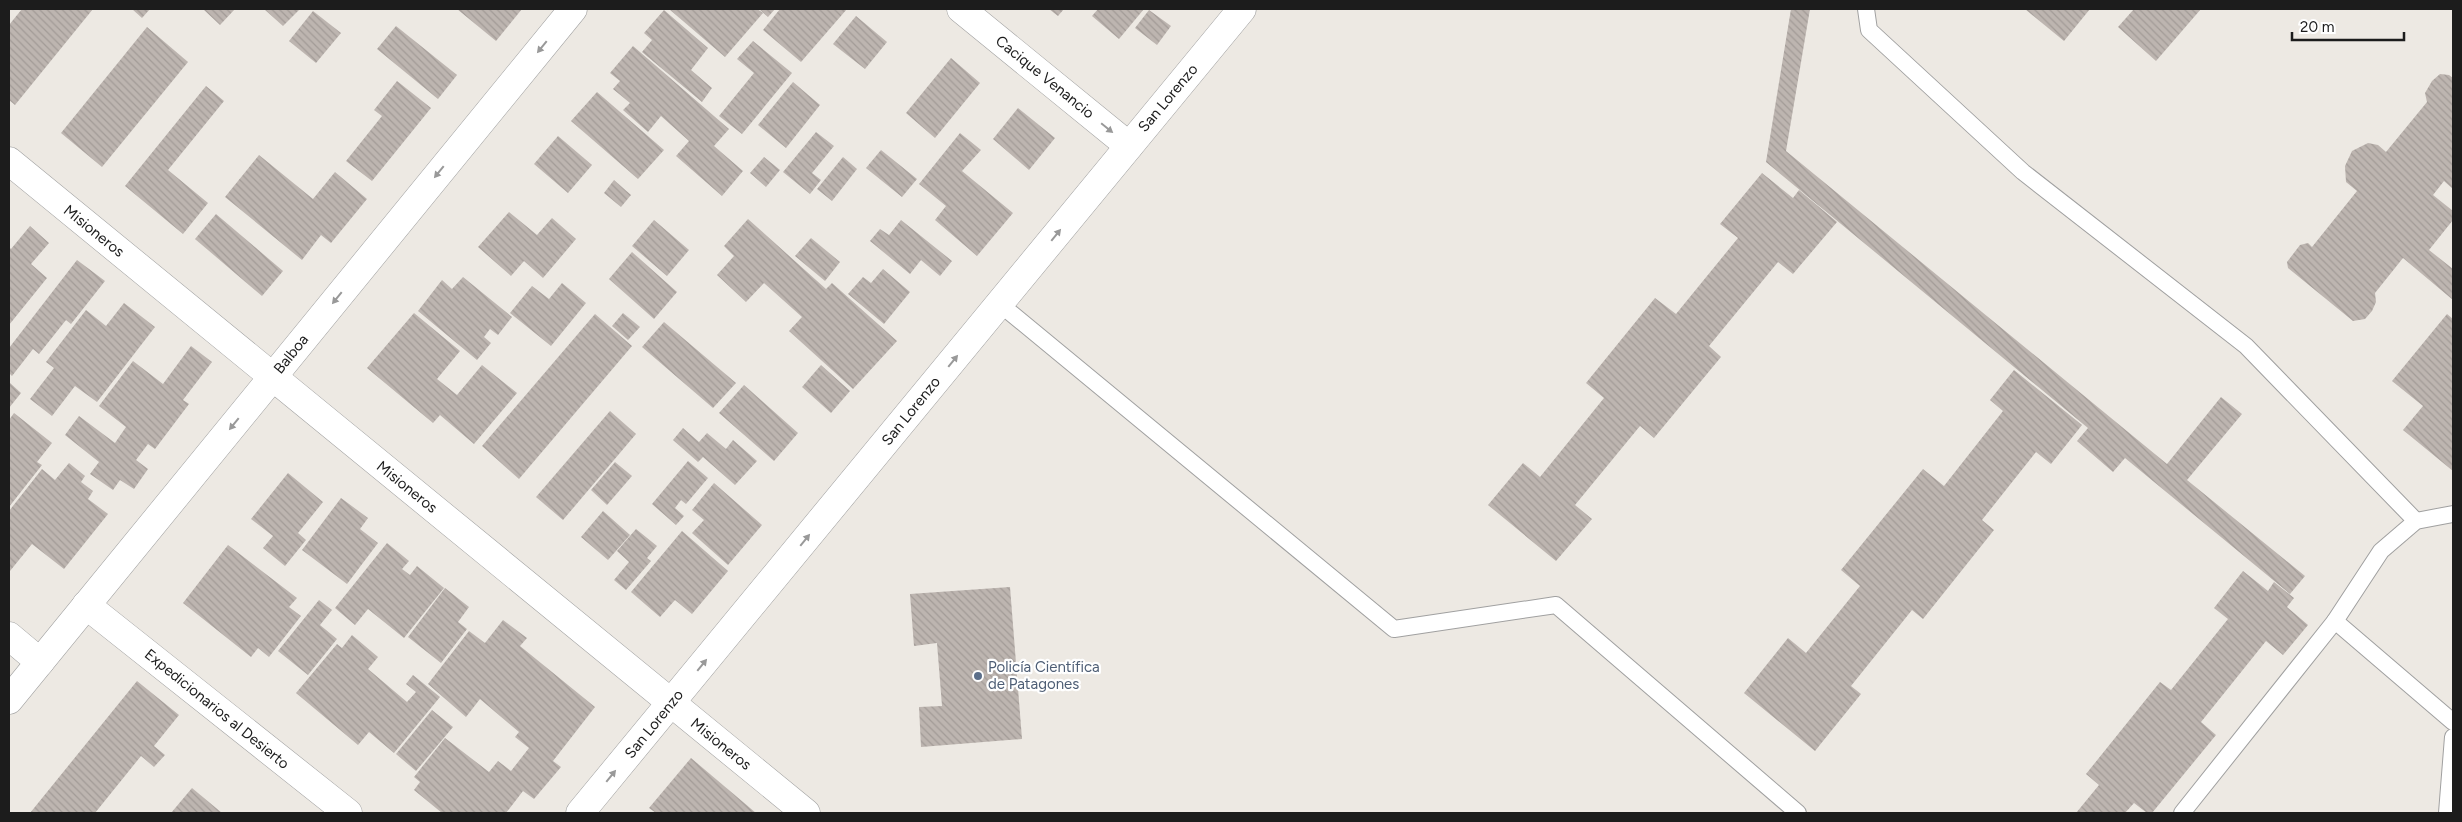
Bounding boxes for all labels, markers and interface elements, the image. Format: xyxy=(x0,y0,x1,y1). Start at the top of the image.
scale bar xyxy=(2292,10,2404,42)
text: 20 m xyxy=(2300,18,2334,36)
street label: Cacique Venancio xyxy=(992,32,1098,122)
one-way arrow xyxy=(537,40,548,53)
street label: San Lorenzo xyxy=(1134,60,1202,136)
one-way arrow xyxy=(1100,123,1113,134)
one-way arrow xyxy=(434,166,445,179)
street label: Misioneros xyxy=(60,201,128,261)
one-way arrow xyxy=(1051,229,1062,242)
one-way arrow xyxy=(331,291,342,304)
street label: Balboa xyxy=(270,331,312,377)
one-way arrow xyxy=(948,354,959,367)
street label: San Lorenzo xyxy=(878,373,944,449)
one-way arrow xyxy=(228,417,239,430)
street label: Misioneros xyxy=(373,457,441,517)
one-way arrow xyxy=(800,534,811,547)
street label: Expedicionarios al Desierto xyxy=(141,645,293,773)
place label: Policía Científica de Patagones xyxy=(988,658,1100,693)
one-way arrow xyxy=(696,659,707,672)
marker: Policía Científica de Patagones xyxy=(972,670,984,682)
street label: San Lorenzo xyxy=(621,686,687,762)
street label: Misioneros xyxy=(687,714,755,774)
one-way arrow xyxy=(606,769,617,782)

